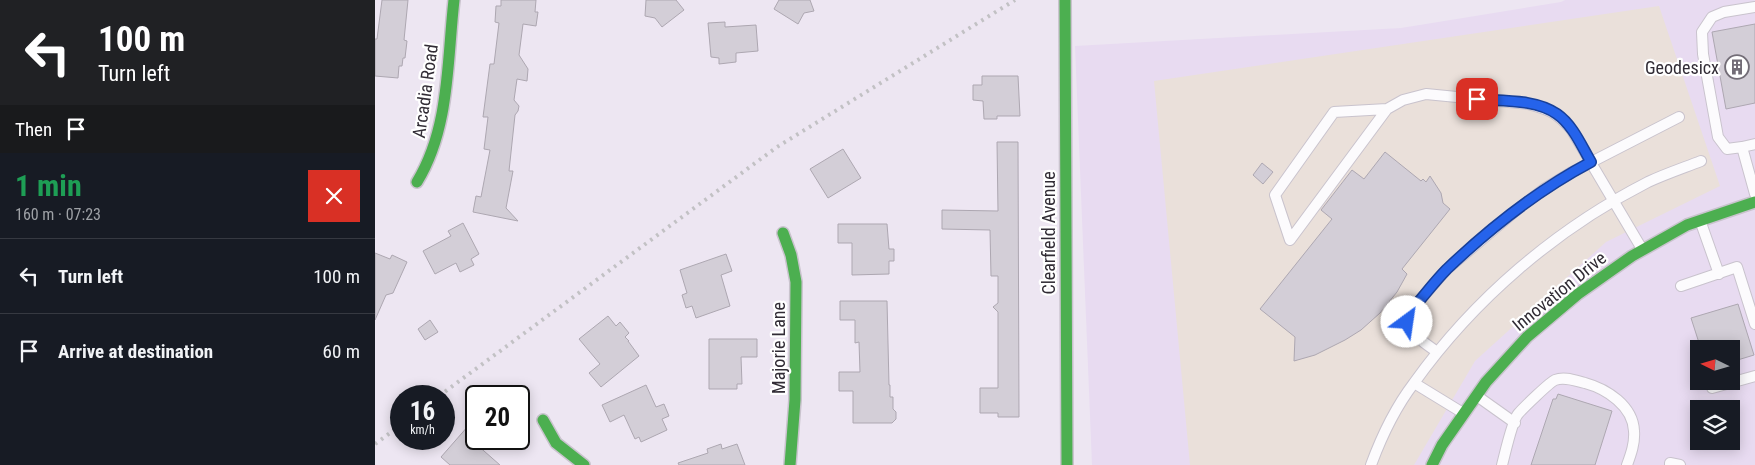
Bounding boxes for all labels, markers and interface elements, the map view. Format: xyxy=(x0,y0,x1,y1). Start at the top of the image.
text: 100 m xyxy=(98,19,185,60)
icon: left xyxy=(15,20,80,85)
street label: Arcadia Road xyxy=(408,43,442,139)
building icon: Geodesicx xyxy=(1724,54,1750,80)
place label: Geodesicx xyxy=(1645,57,1719,78)
text: Turn left xyxy=(98,61,170,86)
pin xyxy=(1456,78,1498,120)
icon: arrive xyxy=(1463,85,1491,113)
icon: arrive xyxy=(62,115,90,143)
text: Then xyxy=(15,118,52,141)
text: 1 min xyxy=(15,168,82,203)
button: close xyxy=(308,170,360,222)
street label: Clearfield Avenue xyxy=(1038,171,1059,295)
text: 160 m · 07:23 xyxy=(15,205,101,224)
street label: Innovation Drive xyxy=(1508,247,1610,335)
icon: left xyxy=(15,262,43,290)
text: Turn left xyxy=(58,265,123,288)
text: 100 m xyxy=(313,265,360,288)
position arrow xyxy=(1380,295,1432,347)
street label: Majorie Lane xyxy=(768,302,789,394)
icon: arrive xyxy=(15,337,43,365)
text: Arrive at destination xyxy=(58,340,213,363)
text: 60 m xyxy=(323,340,360,363)
north arrow xyxy=(1690,340,1740,390)
map controls xyxy=(1690,340,1740,450)
speed limit sign: 20 xyxy=(465,385,530,450)
text: 16 xyxy=(410,397,435,426)
button: layers xyxy=(1690,400,1740,450)
text: km/h xyxy=(410,423,435,437)

